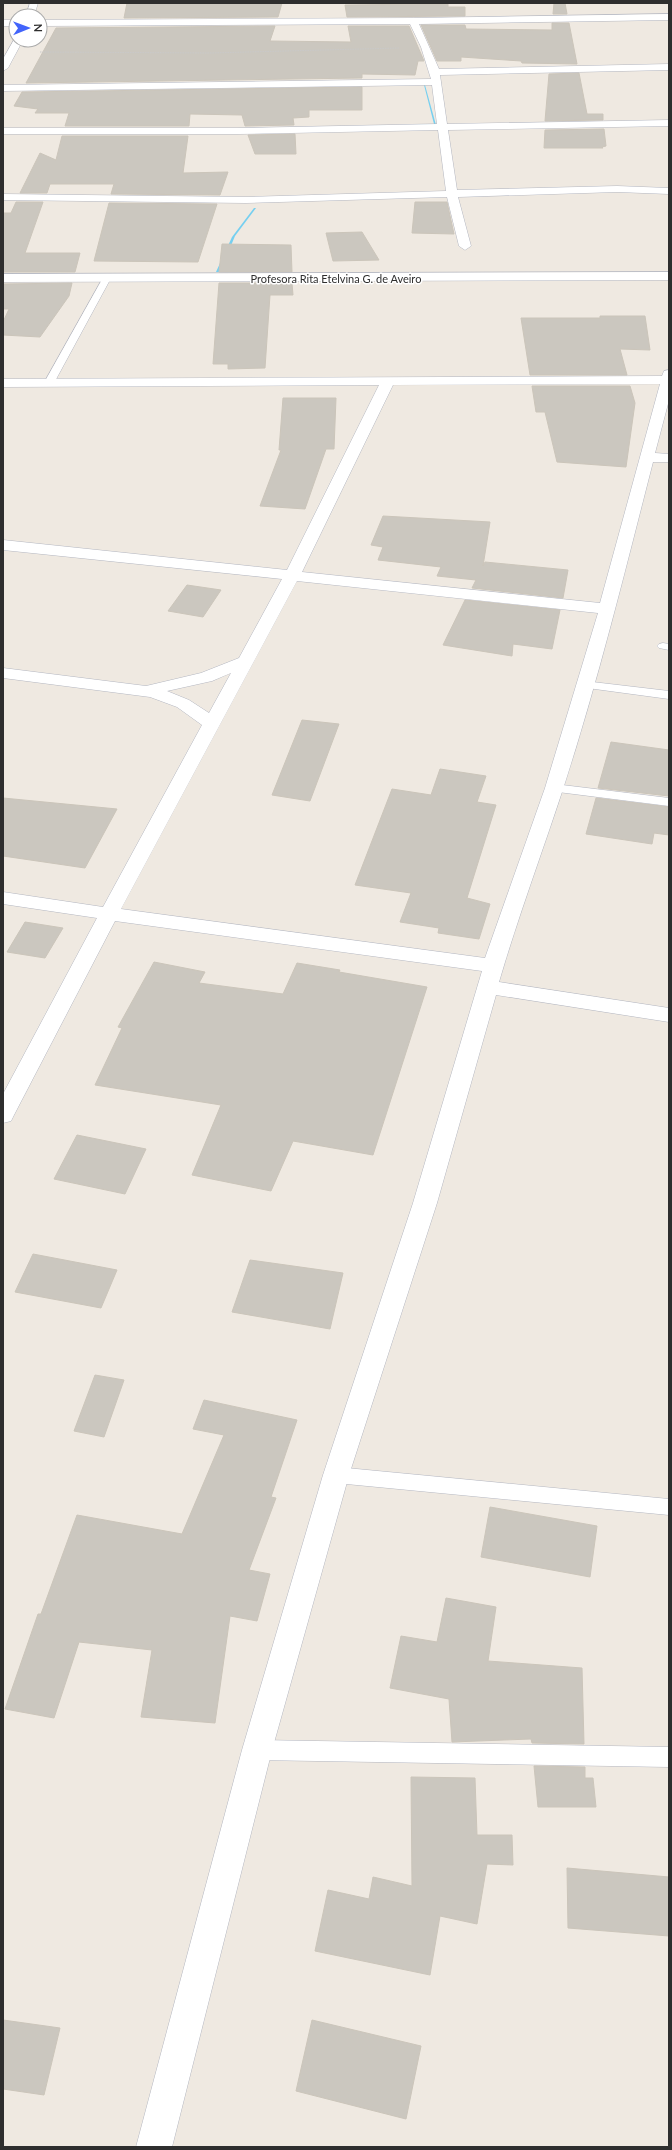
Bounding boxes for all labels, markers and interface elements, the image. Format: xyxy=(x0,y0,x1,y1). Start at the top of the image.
north arrow xyxy=(8,8,48,48)
text: N xyxy=(32,23,45,32)
street label: Profesora Rita Etelvina G. de Aveiro xyxy=(251,272,421,285)

